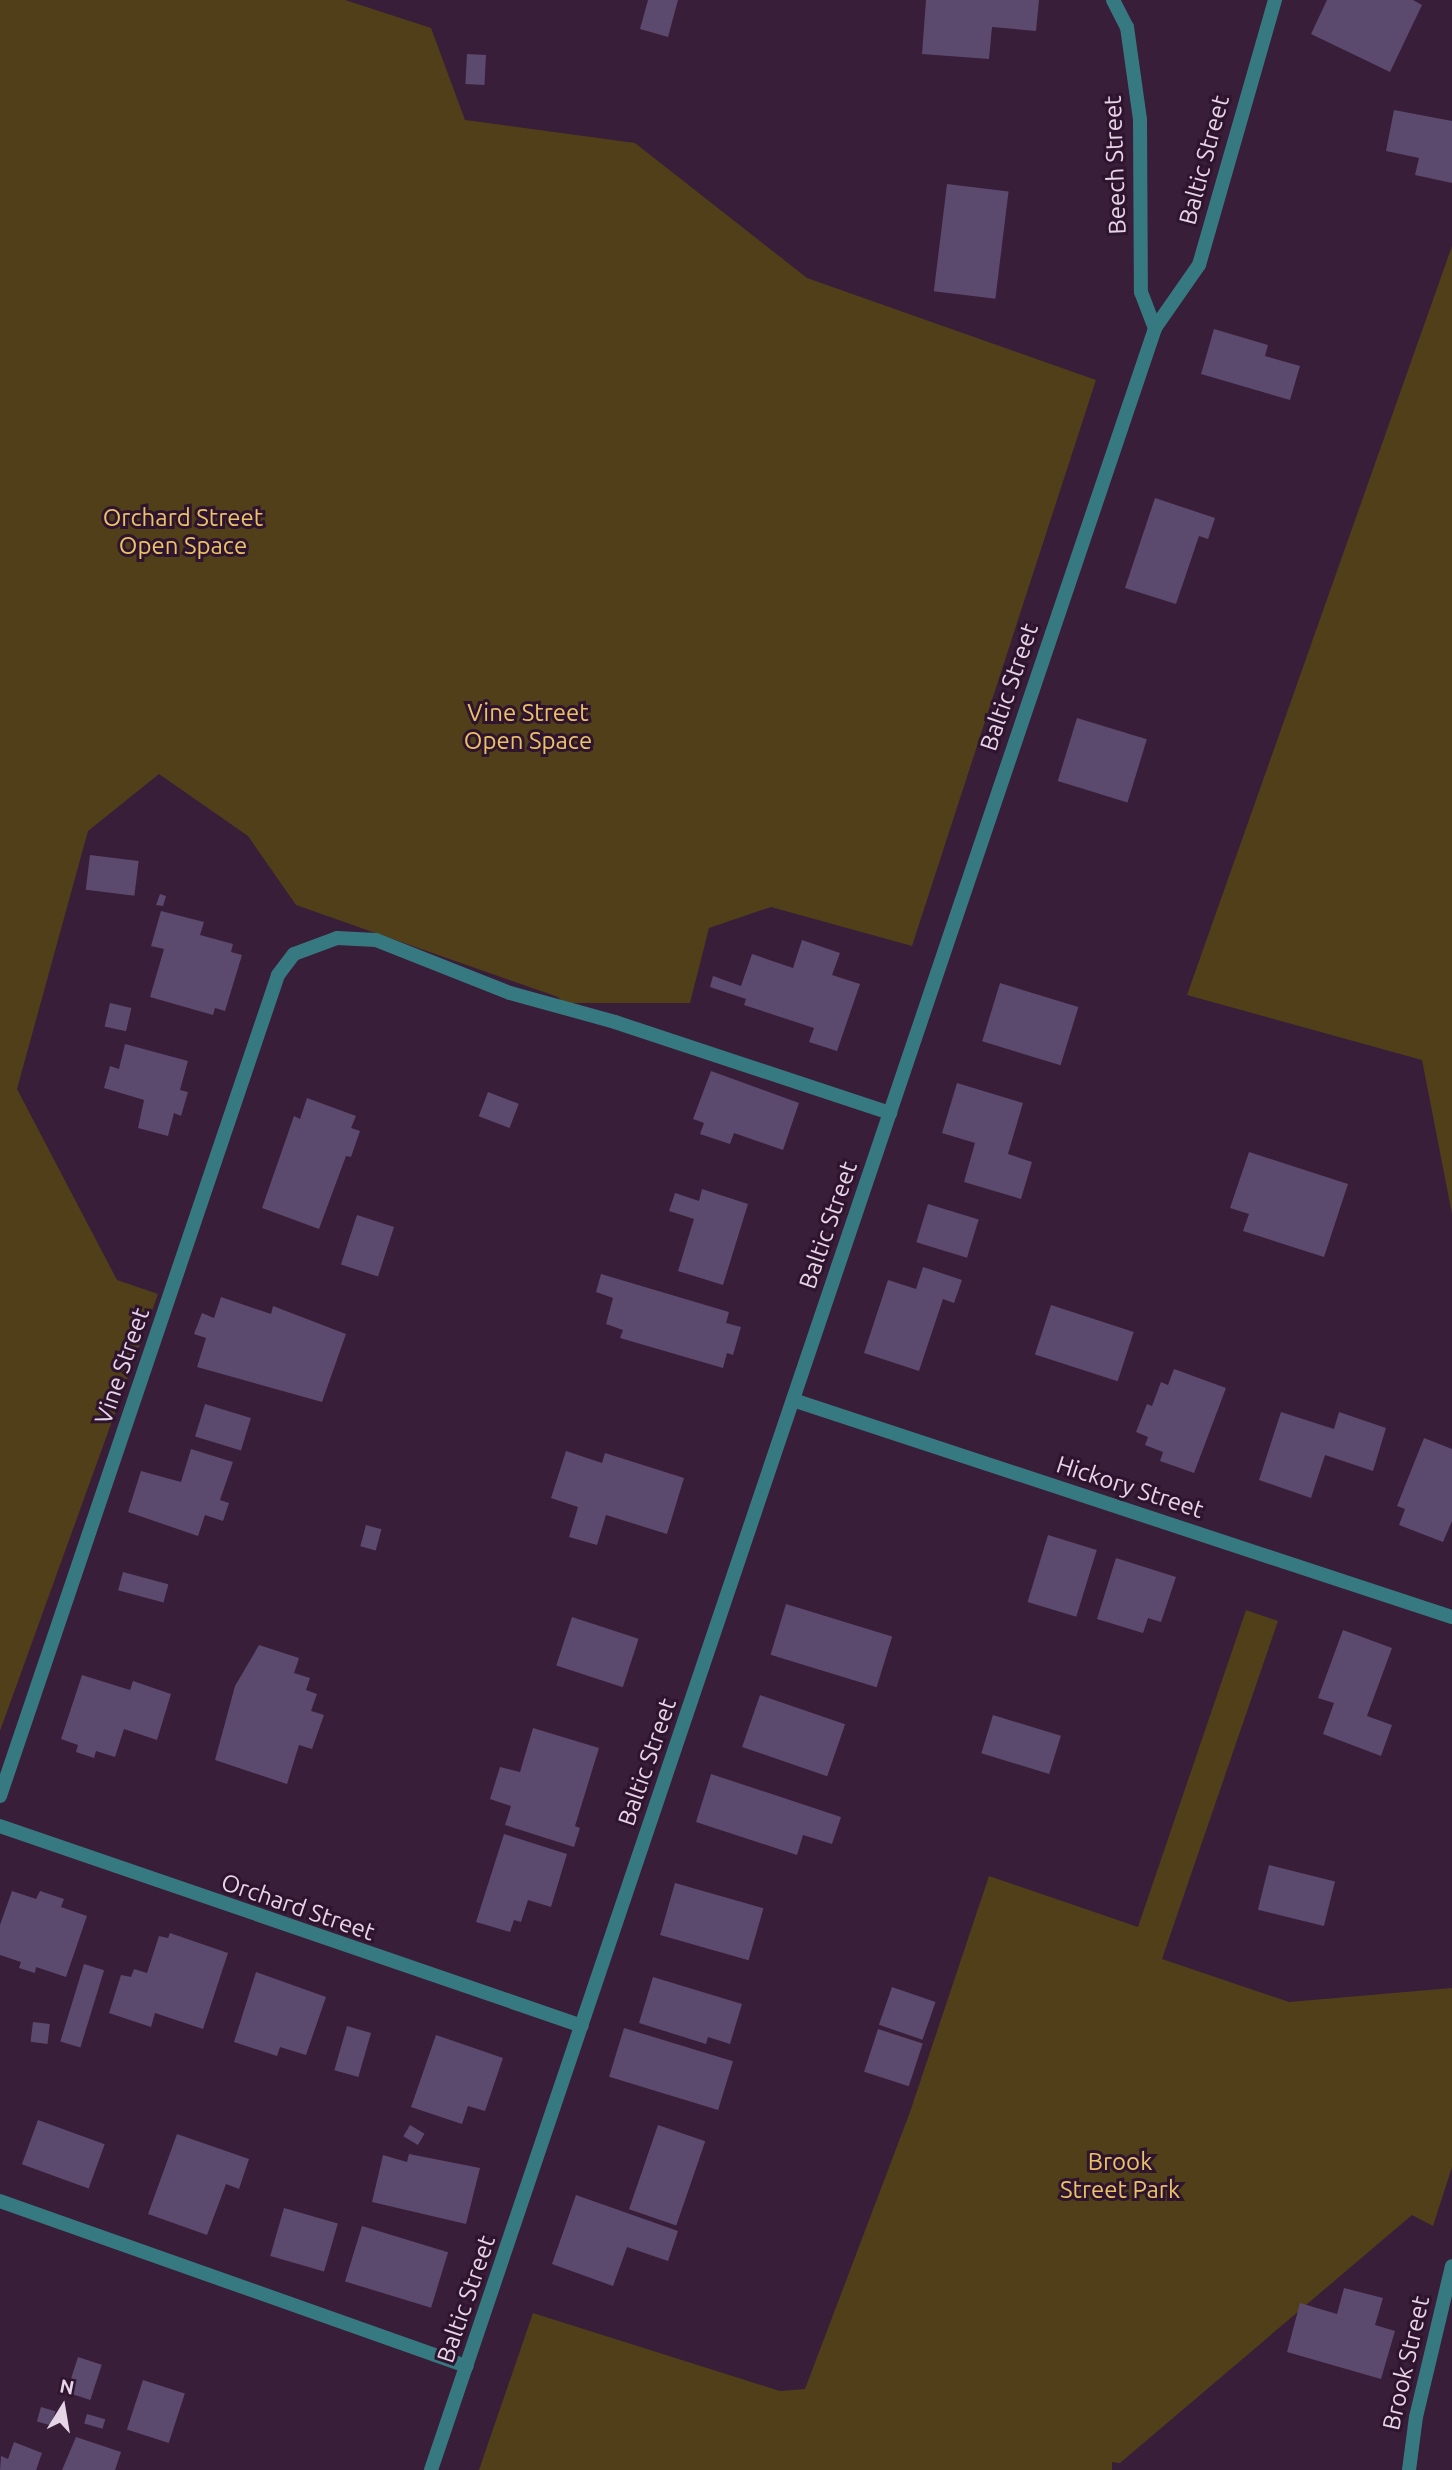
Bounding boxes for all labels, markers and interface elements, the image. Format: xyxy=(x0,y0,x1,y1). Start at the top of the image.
street label: Baltic Street xyxy=(1173,92,1235,228)
street label: Beech Street xyxy=(1098,95,1132,235)
park label: Orchard Street Open Space xyxy=(103,504,263,560)
street label: Baltic Street xyxy=(974,620,1044,754)
park label: Vine Street Open Space xyxy=(464,699,592,755)
street label: Baltic Street xyxy=(793,1158,863,1292)
street label: Vine Street xyxy=(89,1304,155,1428)
street label: Hickory Street xyxy=(1053,1450,1207,1524)
street label: Baltic Street xyxy=(612,1695,682,1829)
street label: Orchard Street xyxy=(217,1867,379,1947)
park label: Brook Street Park xyxy=(1060,2148,1180,2204)
street label: Baltic Street xyxy=(431,2232,501,2366)
street label: Brook Street xyxy=(1377,2293,1435,2433)
north arrow xyxy=(28,2372,98,2442)
text: N xyxy=(58,2374,76,2399)

